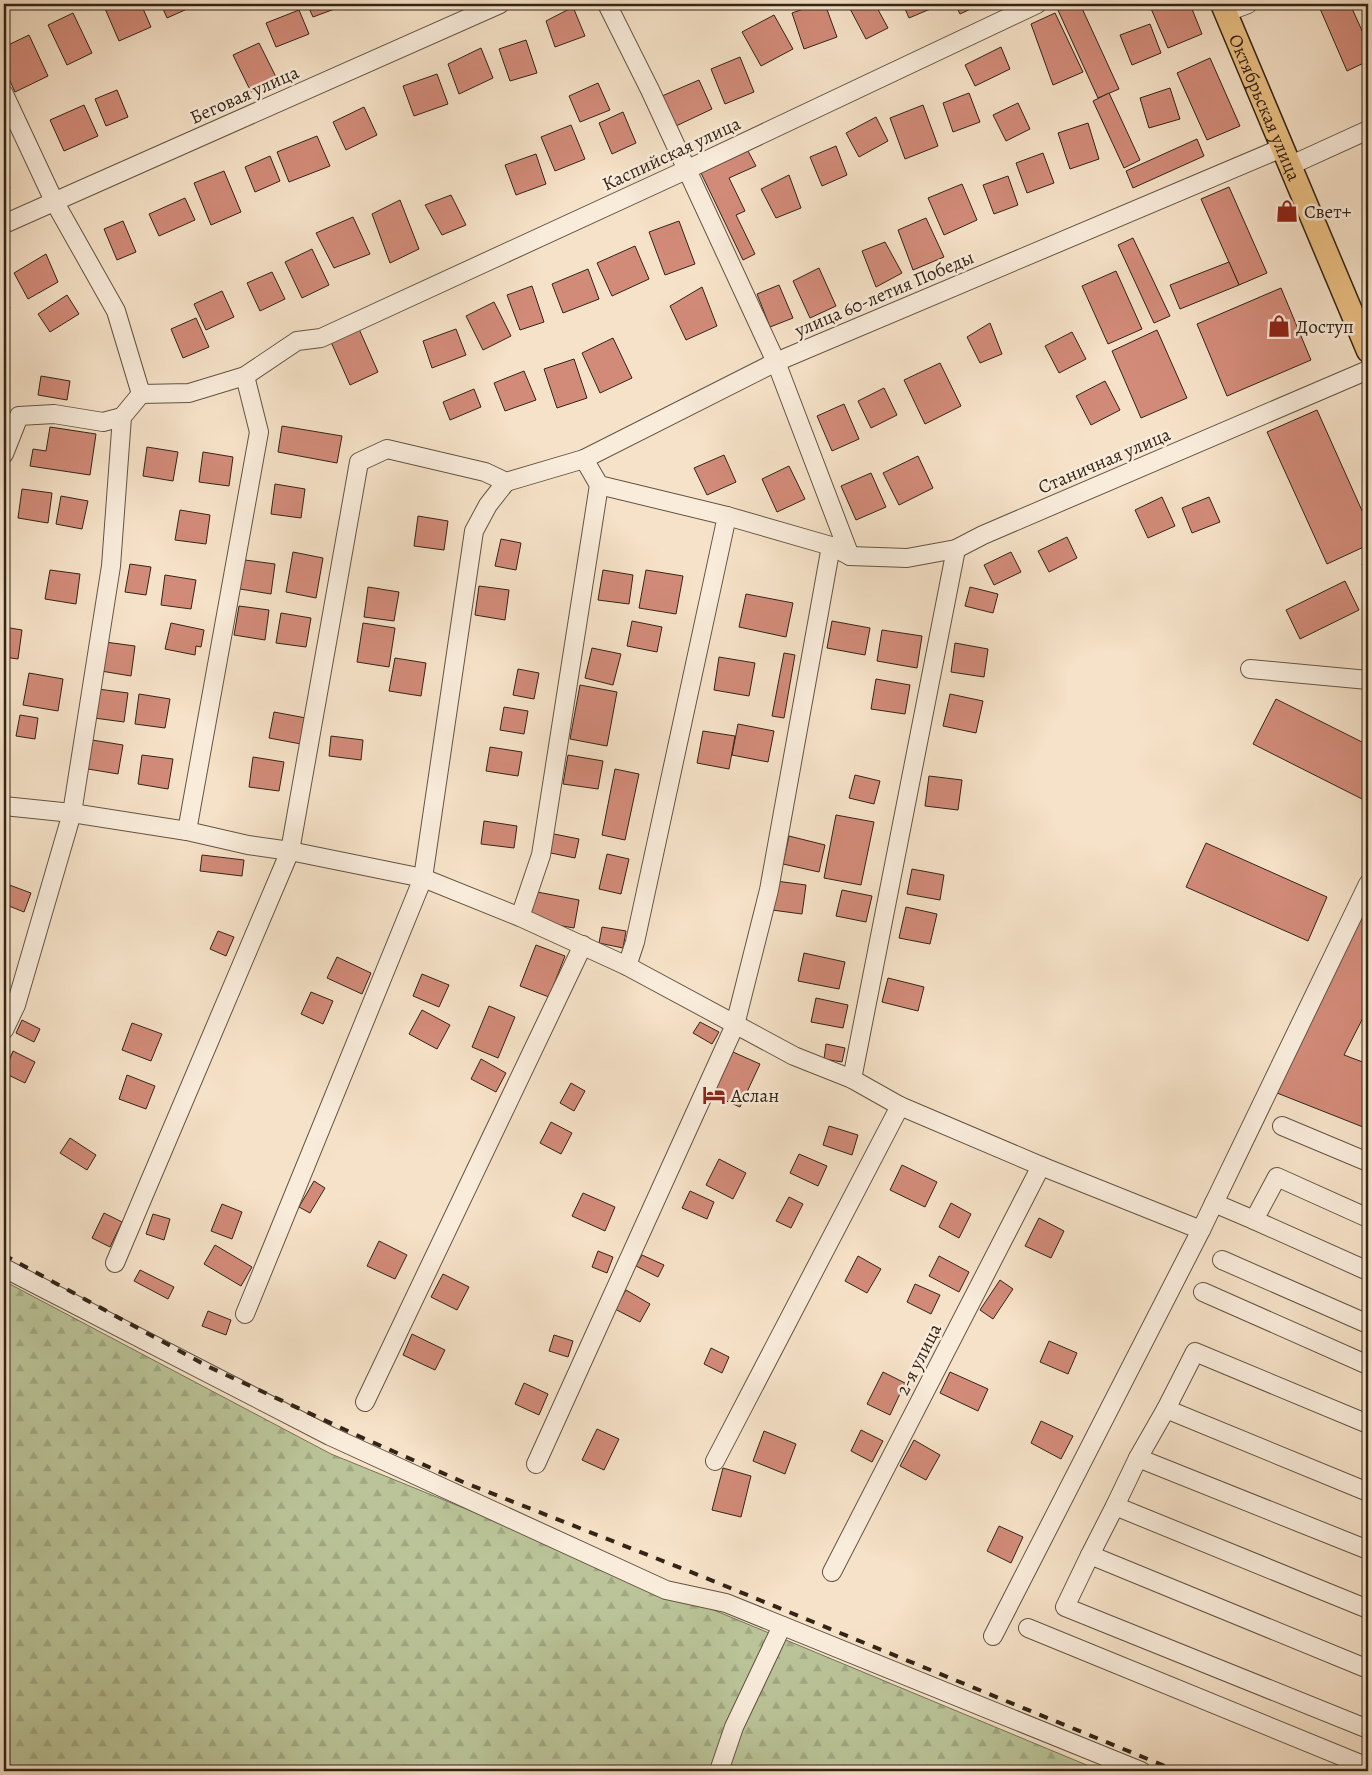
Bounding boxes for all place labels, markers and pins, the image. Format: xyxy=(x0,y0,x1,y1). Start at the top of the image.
shop icon: Свет+ xyxy=(1274,198,1300,224)
place label: Свет+ xyxy=(1304,199,1352,225)
shop icon: Доступ xyxy=(1266,313,1292,339)
place label: Доступ xyxy=(1296,314,1354,340)
hotel icon: Аслан xyxy=(701,1082,727,1108)
place label: Аслан xyxy=(730,1083,779,1109)

